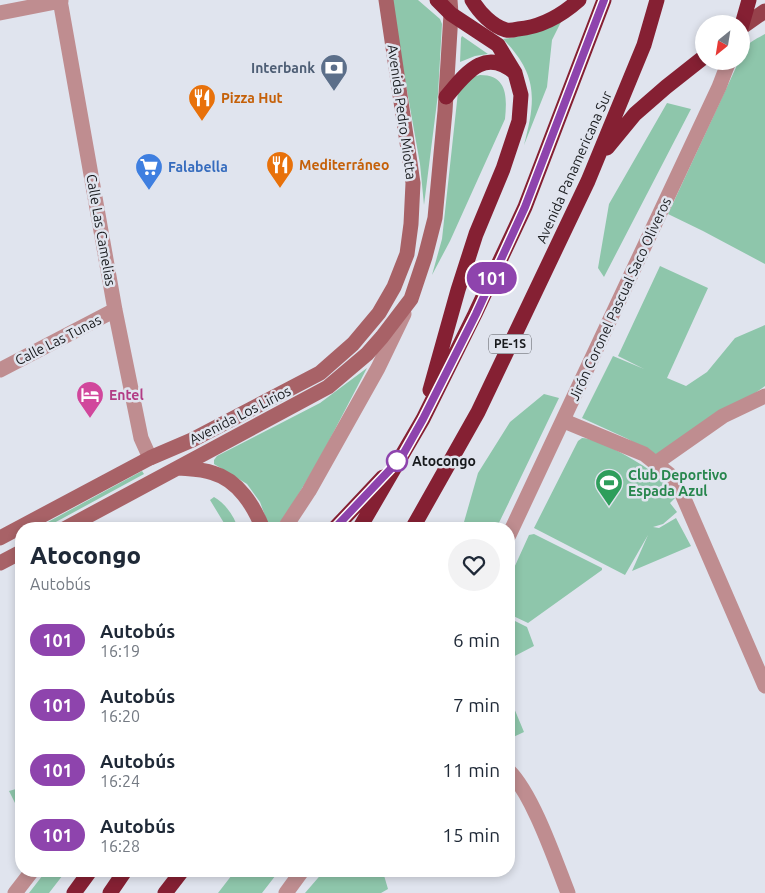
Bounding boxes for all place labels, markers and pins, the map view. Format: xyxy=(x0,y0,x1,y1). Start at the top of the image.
bank icon: Interbank xyxy=(319,53,349,92)
place label: Interbank xyxy=(251,60,315,76)
restaurant icon: Pizza Hut xyxy=(187,83,217,122)
place label: Pizza Hut xyxy=(221,90,283,106)
restaurant icon: Mediterráneo xyxy=(265,150,295,189)
supermarket icon: Falabella xyxy=(134,152,164,191)
place label: Mediterráneo xyxy=(299,157,389,173)
place label: Falabella xyxy=(168,159,228,175)
hotel icon: Entel xyxy=(75,380,105,419)
place label: Entel xyxy=(109,387,144,403)
marker: Atocongo xyxy=(386,450,408,472)
place label: Atocongo xyxy=(412,453,476,469)
place label: Club Deportivo Espada Azul xyxy=(628,467,727,499)
sports icon: Club Deportivo Espada Azul xyxy=(594,468,624,507)

